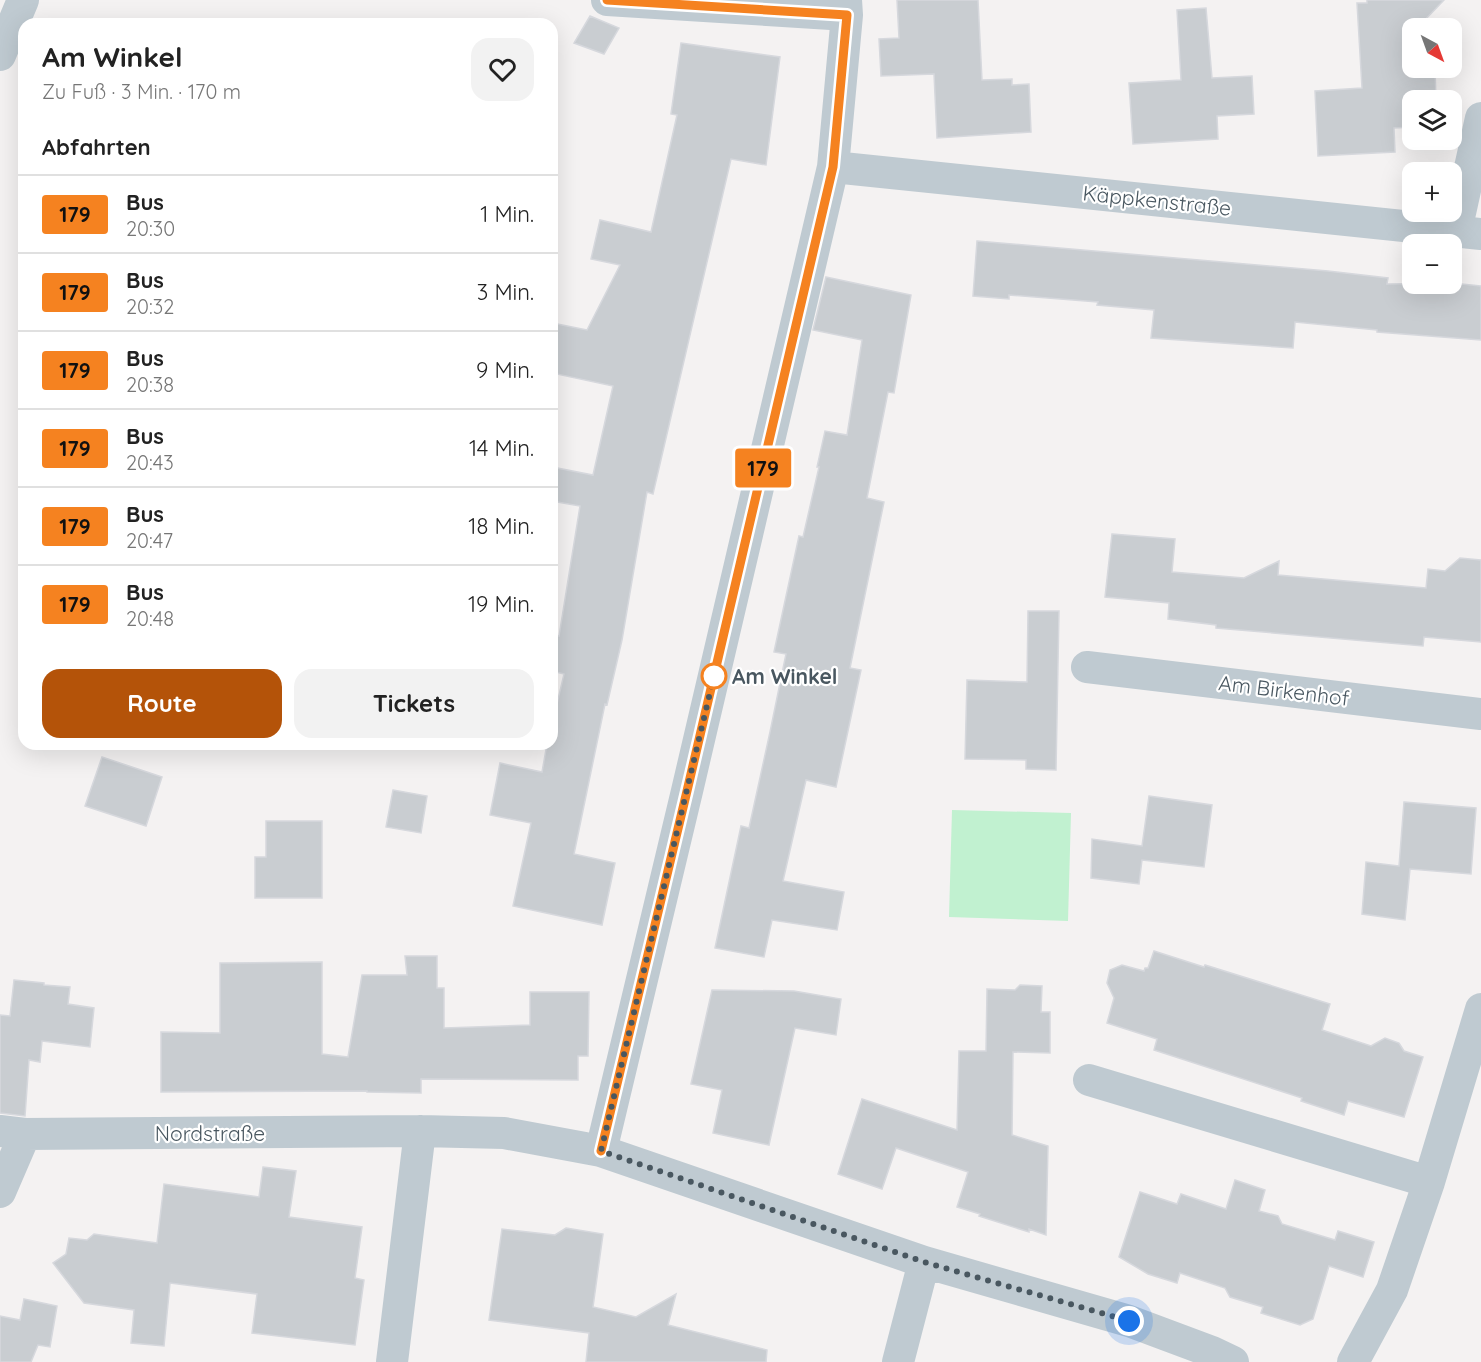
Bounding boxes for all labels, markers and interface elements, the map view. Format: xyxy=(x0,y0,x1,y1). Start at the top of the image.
north arrow xyxy=(1402,18,1462,78)
map controls xyxy=(1402,18,1462,294)
button: heart xyxy=(471,38,534,101)
text: Am Winkel xyxy=(42,39,183,74)
text: Zu Fuß · 3 Min. · 170 m xyxy=(42,79,241,104)
button: layers xyxy=(1402,90,1462,150)
text: Abfahrten xyxy=(42,133,151,161)
button: + xyxy=(1402,162,1462,222)
street label: Käppkenstraße xyxy=(1081,179,1233,221)
text: Bus xyxy=(126,188,164,216)
text: 1 Min. xyxy=(480,200,534,228)
text: 179 xyxy=(59,201,91,227)
text: 20:30 xyxy=(126,216,175,241)
button: − xyxy=(1402,234,1462,294)
text: Bus xyxy=(126,266,164,294)
text: 3 Min. xyxy=(477,278,534,306)
text: 179 xyxy=(59,279,91,305)
text: 20:32 xyxy=(126,294,174,319)
text: Bus xyxy=(126,344,164,372)
text: 9 Min. xyxy=(476,356,534,384)
text: 179 xyxy=(59,357,91,383)
text: 20:38 xyxy=(126,372,174,397)
text: Bus xyxy=(126,422,164,450)
text: 14 Min. xyxy=(469,434,534,462)
text: 179 xyxy=(59,435,91,461)
line badge: 179 xyxy=(728,448,798,488)
text: 20:43 xyxy=(126,450,174,475)
text: 179 xyxy=(747,455,779,481)
text: Bus xyxy=(126,500,164,528)
text: 18 Min. xyxy=(468,512,534,540)
text: 179 xyxy=(59,513,91,539)
text: 20:47 xyxy=(126,528,173,553)
text: Bus xyxy=(126,578,164,606)
text: 19 Min. xyxy=(468,590,534,618)
text: 179 xyxy=(59,591,91,617)
text: 20:48 xyxy=(126,606,174,631)
marker: Am Winkel xyxy=(701,663,727,689)
place label: Am Winkel xyxy=(732,663,837,689)
button: Route xyxy=(42,669,282,738)
button: Tickets xyxy=(294,669,534,738)
street label: Am Birkenhof xyxy=(1217,669,1351,711)
street label: Nordstraße xyxy=(155,1120,265,1146)
your location xyxy=(1114,1306,1144,1336)

